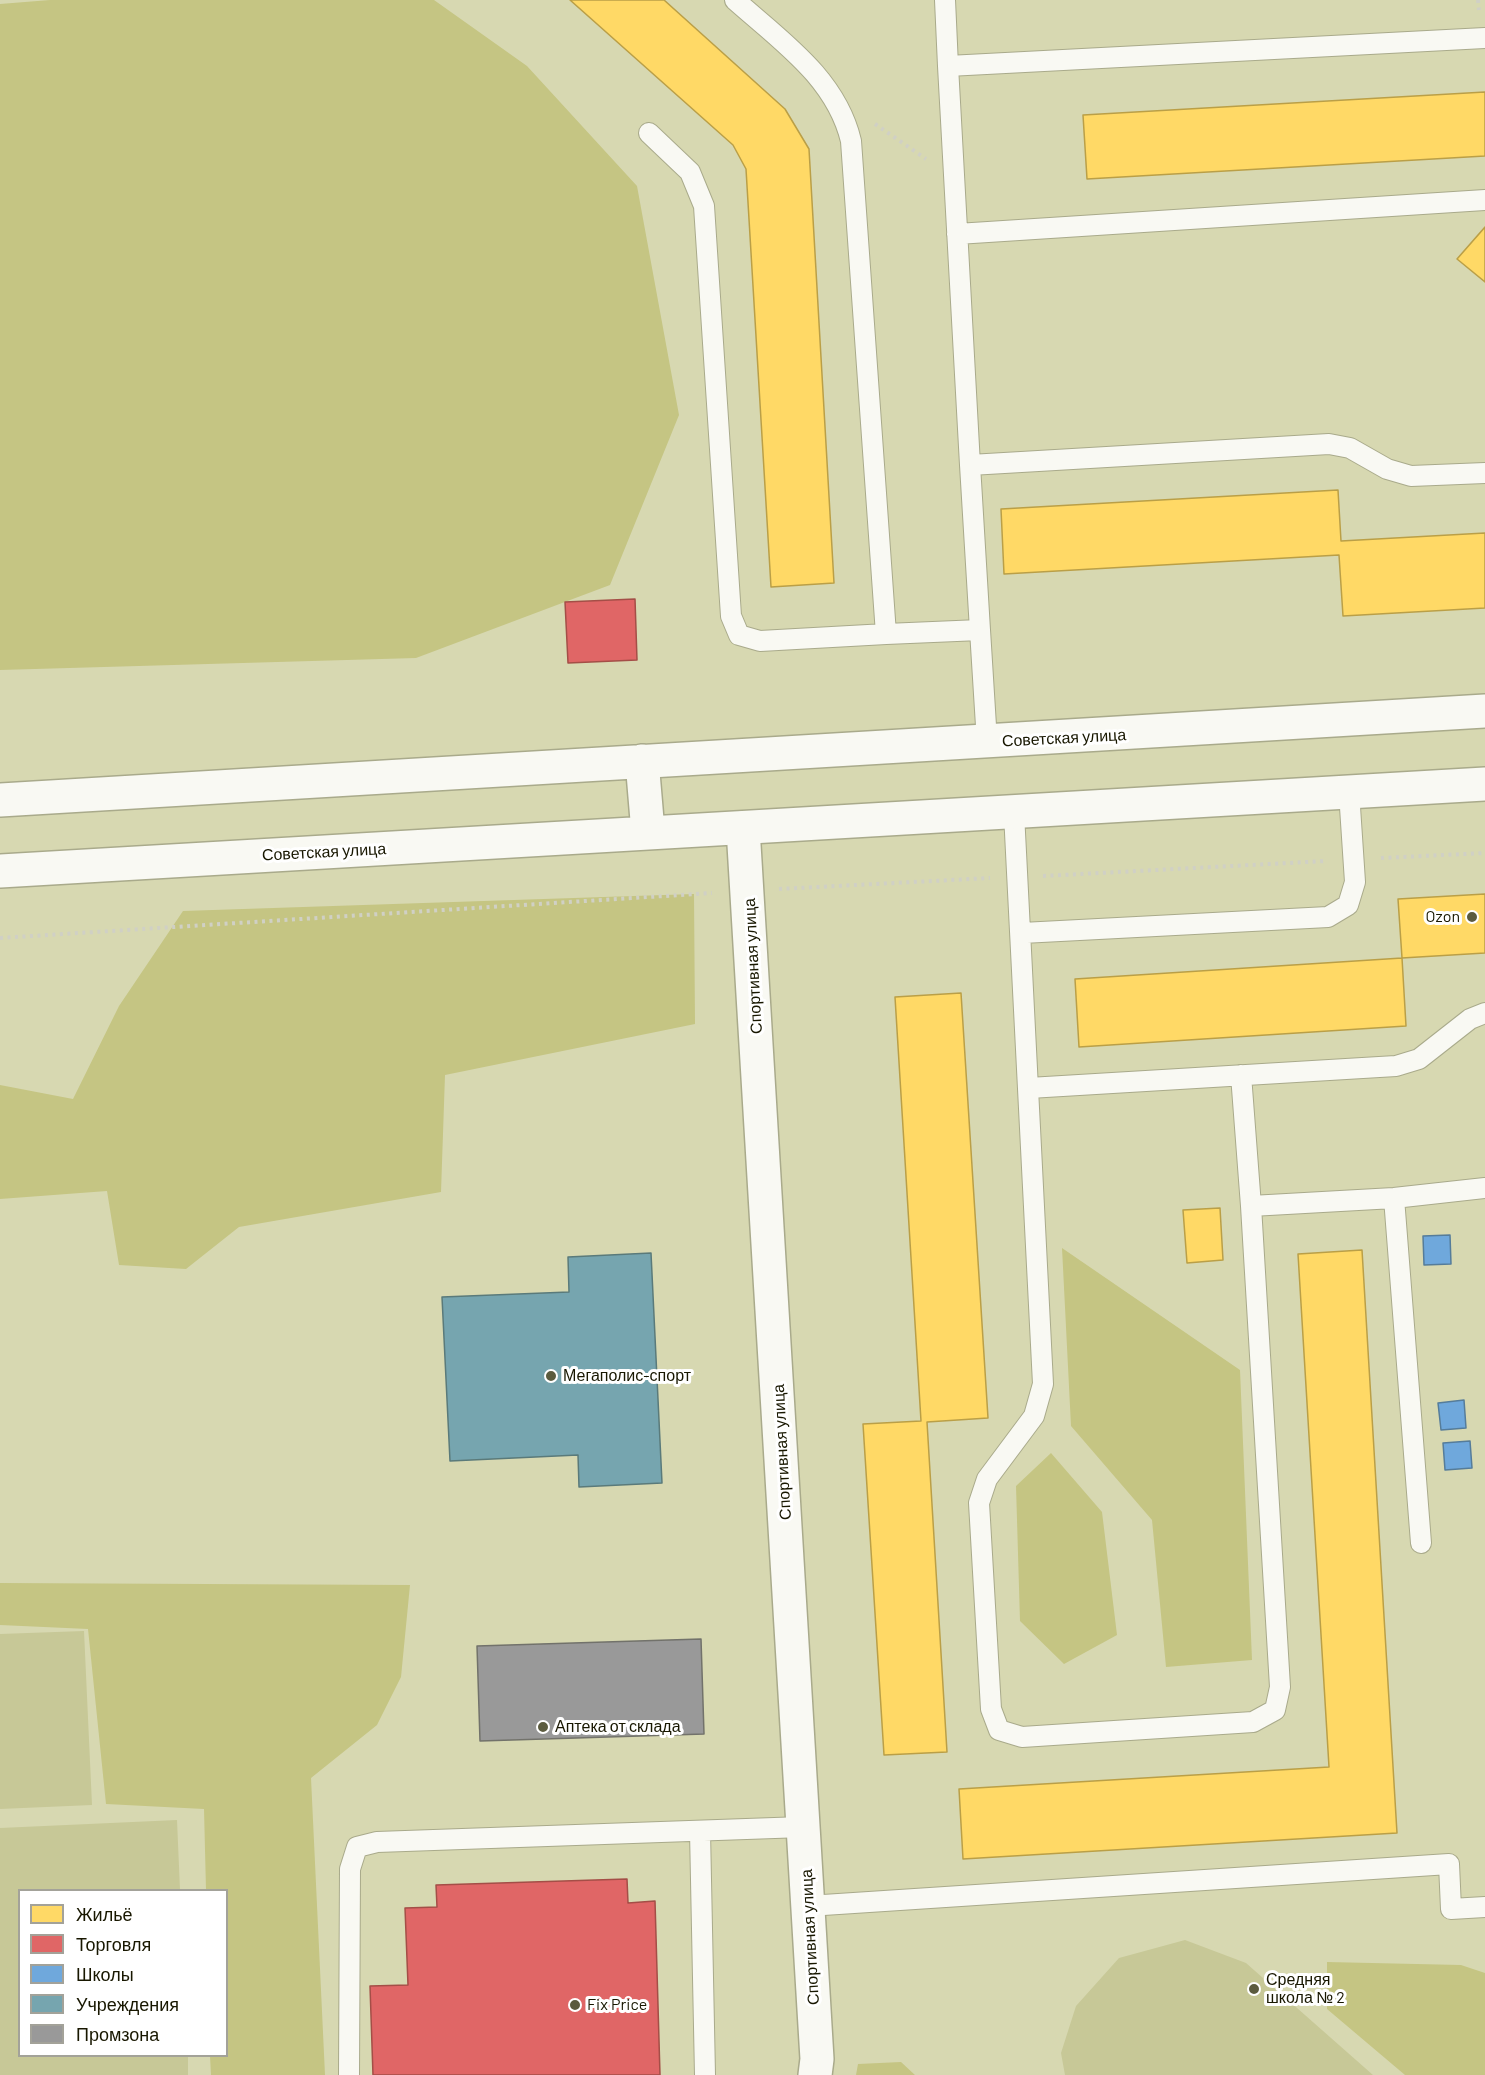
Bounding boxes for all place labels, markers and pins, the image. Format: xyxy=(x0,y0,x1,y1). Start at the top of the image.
place label: Ozon xyxy=(1426,907,1460,927)
marker: Ozon xyxy=(1465,910,1479,924)
place label: Мегаполис-спорт xyxy=(563,1366,691,1386)
marker: Мегаполис-спорт xyxy=(544,1369,558,1383)
place label: Аптека от склада xyxy=(555,1717,681,1737)
marker: Аптека от склада xyxy=(536,1720,550,1734)
place label: Средняя школа № 2 xyxy=(1266,1970,1345,2008)
marker: Средняя школа № 2 xyxy=(1247,1982,1261,1996)
place label: Fix Price xyxy=(587,1995,647,2015)
marker: Fix Price xyxy=(568,1998,582,2012)

